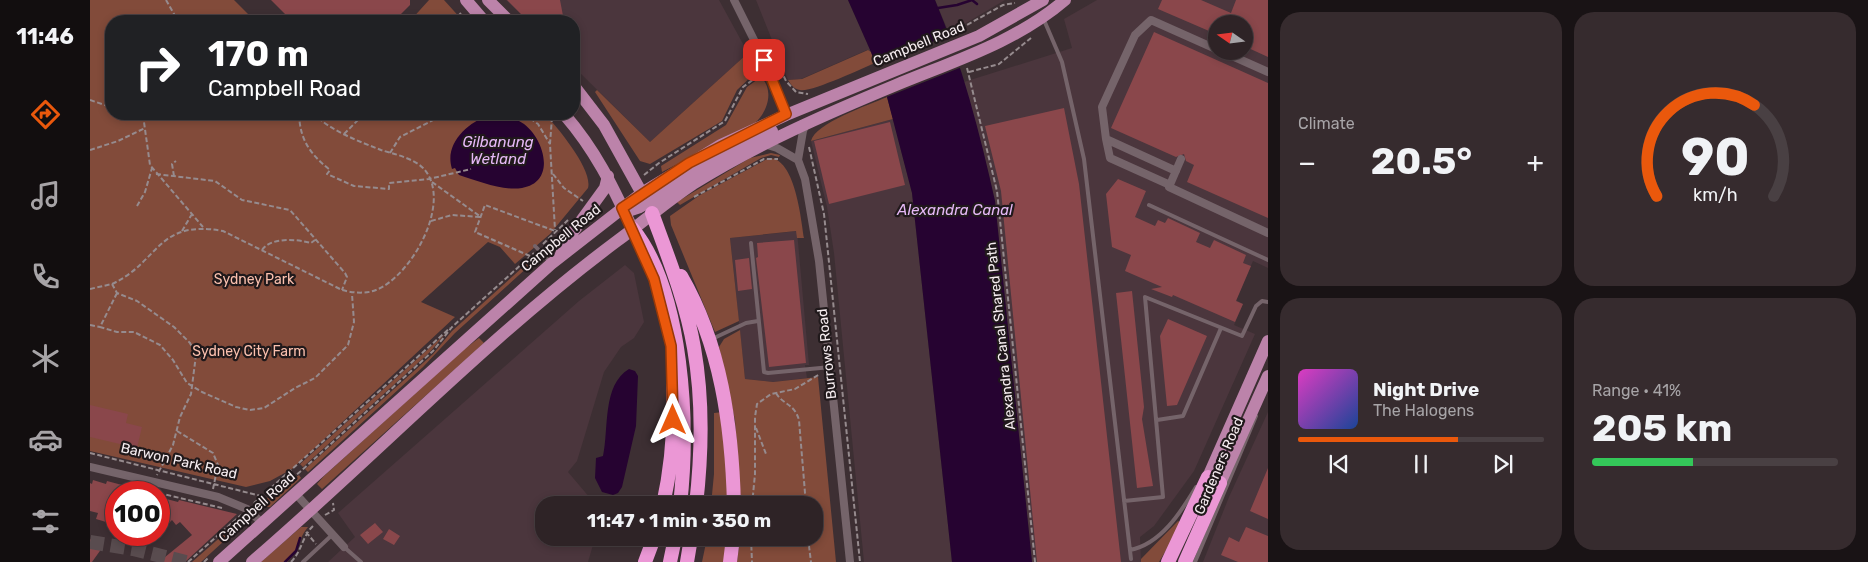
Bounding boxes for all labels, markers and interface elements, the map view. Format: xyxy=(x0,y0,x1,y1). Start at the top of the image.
north arrow xyxy=(1208,15,1252,60)
map controls xyxy=(1208,15,1253,60)
street label: Campbell Road xyxy=(871,18,967,70)
text: 11:46 xyxy=(16,23,74,50)
text: 170 m xyxy=(208,33,309,75)
icon: right xyxy=(125,35,190,100)
pin xyxy=(743,39,785,81)
icon: arrive xyxy=(750,46,778,74)
text: Campbell Road xyxy=(208,75,361,102)
icon: directions xyxy=(28,97,63,132)
text: Climate xyxy=(1298,114,1355,133)
text: 90 xyxy=(1681,126,1749,188)
water label: Gilbanung Wetland xyxy=(462,133,534,168)
text: 20.5° xyxy=(1371,138,1472,184)
text: − xyxy=(1298,146,1316,179)
text: + xyxy=(1527,146,1544,179)
icon: music xyxy=(28,178,63,213)
text: km/h xyxy=(1693,184,1737,205)
street label: Campbell Road xyxy=(518,201,604,275)
water label: Alexandra Canal xyxy=(896,201,1013,219)
street label: Alexandra Canal Shared Path xyxy=(983,241,1019,431)
icon: phone xyxy=(28,259,63,294)
park label: Sydney Park xyxy=(214,271,295,288)
street label: Burrows Road xyxy=(814,308,840,400)
icon: climate xyxy=(28,341,63,376)
park label: Sydney City Farm xyxy=(192,343,306,360)
text: Night Drive xyxy=(1373,378,1479,401)
text: Range · 41% xyxy=(1592,381,1681,400)
position arrow xyxy=(646,393,698,445)
text: The Halogens xyxy=(1373,401,1474,420)
text: 205 km xyxy=(1592,405,1732,451)
street label: Gardeners Road xyxy=(1191,415,1247,517)
icon: car xyxy=(28,422,63,457)
street label: Barwon Park Road xyxy=(119,439,239,483)
icon: previous xyxy=(1325,450,1353,478)
icon: pause xyxy=(1407,450,1435,478)
icon: next xyxy=(1489,450,1517,478)
street label: Campbell Road xyxy=(215,468,299,546)
speed limit sign: 100 xyxy=(105,481,170,546)
icon: filters xyxy=(28,504,63,539)
text: 11:47 · 1 min · 350 m xyxy=(587,509,771,532)

